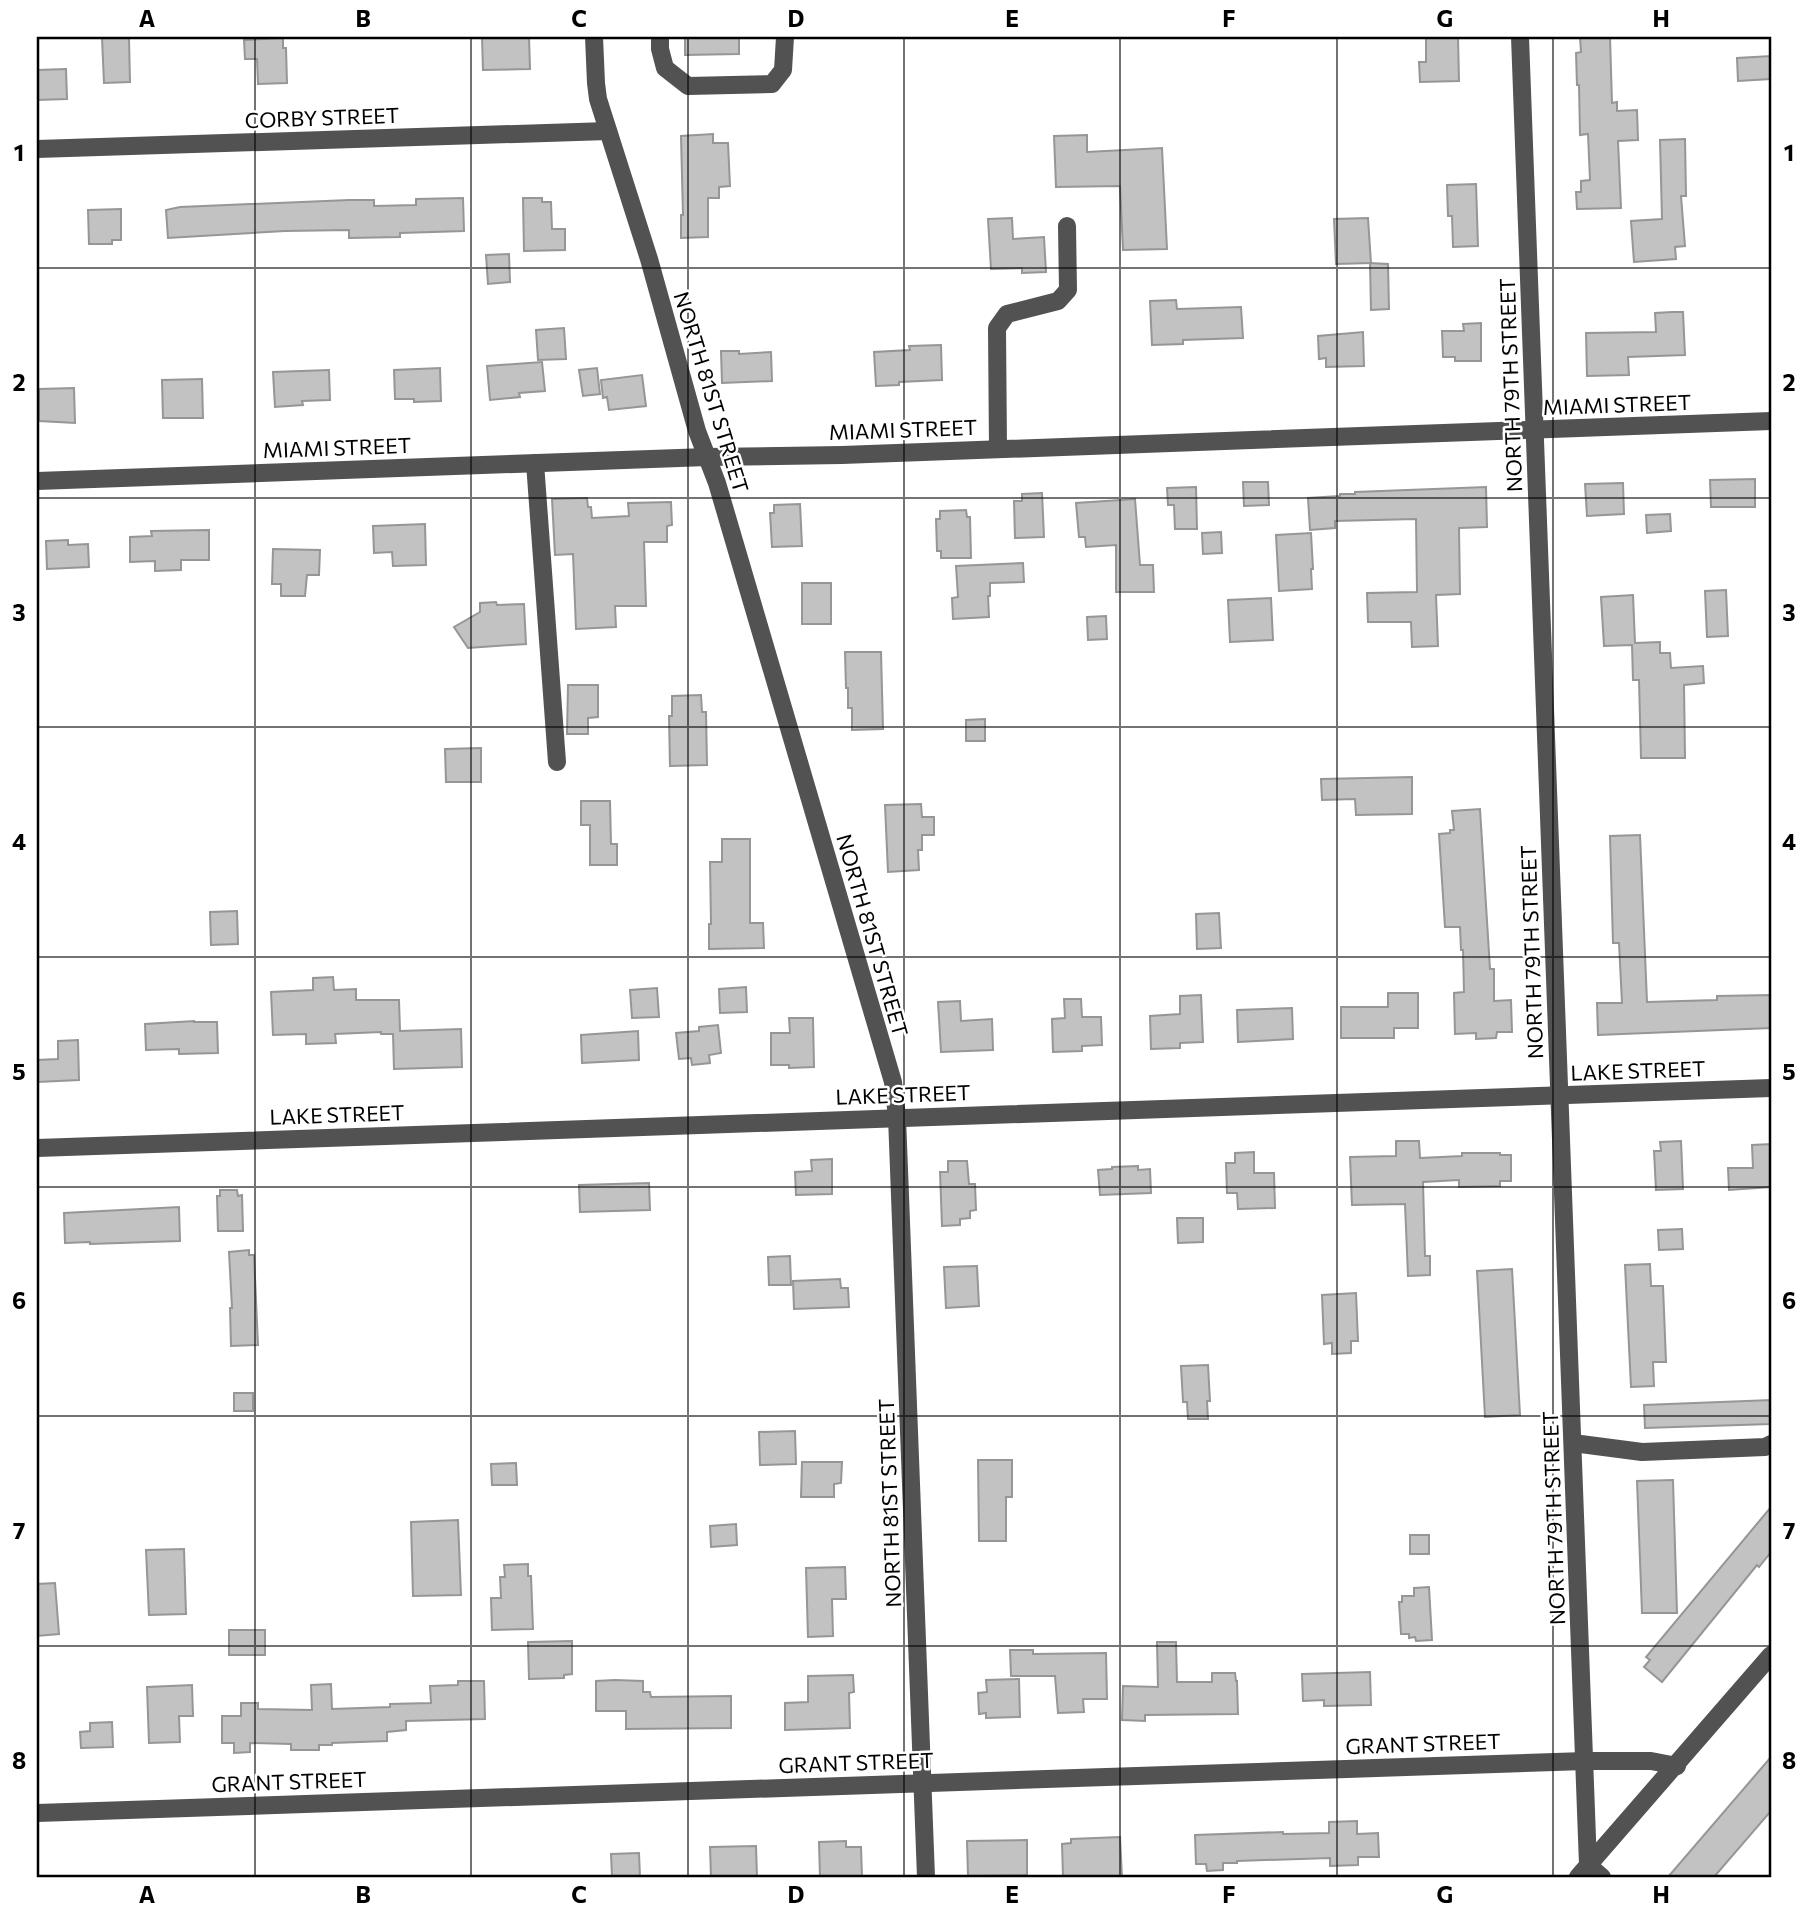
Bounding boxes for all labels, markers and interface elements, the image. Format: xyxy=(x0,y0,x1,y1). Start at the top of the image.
text: A xyxy=(139,4,156,32)
text: B xyxy=(355,4,371,32)
text: C xyxy=(571,4,587,32)
text: D xyxy=(788,4,805,32)
text: E xyxy=(1005,4,1019,32)
text: F xyxy=(1222,4,1236,32)
text: G xyxy=(1437,4,1453,32)
text: H xyxy=(1652,4,1670,32)
street label: CORBY STREET xyxy=(244,102,400,132)
text: 1 xyxy=(14,138,24,166)
text: 1 xyxy=(1784,138,1794,166)
street label: NORTH 79TH STREET xyxy=(1494,278,1526,492)
street label: NORTH 81ST STREET xyxy=(669,288,755,496)
text: 2 xyxy=(12,368,26,396)
text: 2 xyxy=(1782,368,1796,396)
street label: MIAMI STREET xyxy=(1542,389,1692,419)
street label: MIAMI STREET xyxy=(828,414,978,444)
street label: MIAMI STREET xyxy=(262,432,412,462)
text: 3 xyxy=(12,598,26,626)
text: 3 xyxy=(1782,598,1796,626)
text: 4 xyxy=(12,827,26,855)
text: 4 xyxy=(1782,827,1796,855)
street label: NORTH 81ST STREET xyxy=(832,831,914,1039)
street label: NORTH 79TH STREET xyxy=(1515,845,1547,1059)
street label: LAKE STREET xyxy=(1570,1055,1706,1085)
text: 5 xyxy=(12,1057,26,1085)
text: 5 xyxy=(1782,1057,1796,1085)
street label: LAKE STREET xyxy=(835,1079,971,1109)
street label: LAKE STREET xyxy=(269,1099,405,1129)
text: 6 xyxy=(12,1286,26,1314)
text: 6 xyxy=(1782,1286,1796,1314)
street label: NORTH 81ST STREET xyxy=(873,1398,905,1608)
street label: NORTH 79TH STREET xyxy=(1537,1411,1569,1625)
text: 7 xyxy=(13,1516,25,1544)
text: 7 xyxy=(1783,1516,1795,1544)
street label: GRANT STREET xyxy=(1345,1728,1501,1758)
text: 8 xyxy=(12,1746,26,1774)
text: 8 xyxy=(1782,1746,1796,1774)
street label: GRANT STREET xyxy=(778,1747,934,1777)
street label: GRANT STREET xyxy=(211,1766,367,1796)
text: A xyxy=(139,1880,156,1908)
text: B xyxy=(355,1880,371,1908)
text: C xyxy=(571,1880,587,1908)
text: D xyxy=(788,1880,805,1908)
text: E xyxy=(1005,1880,1019,1908)
text: F xyxy=(1222,1880,1236,1908)
text: G xyxy=(1437,1880,1453,1908)
text: H xyxy=(1652,1880,1670,1908)

